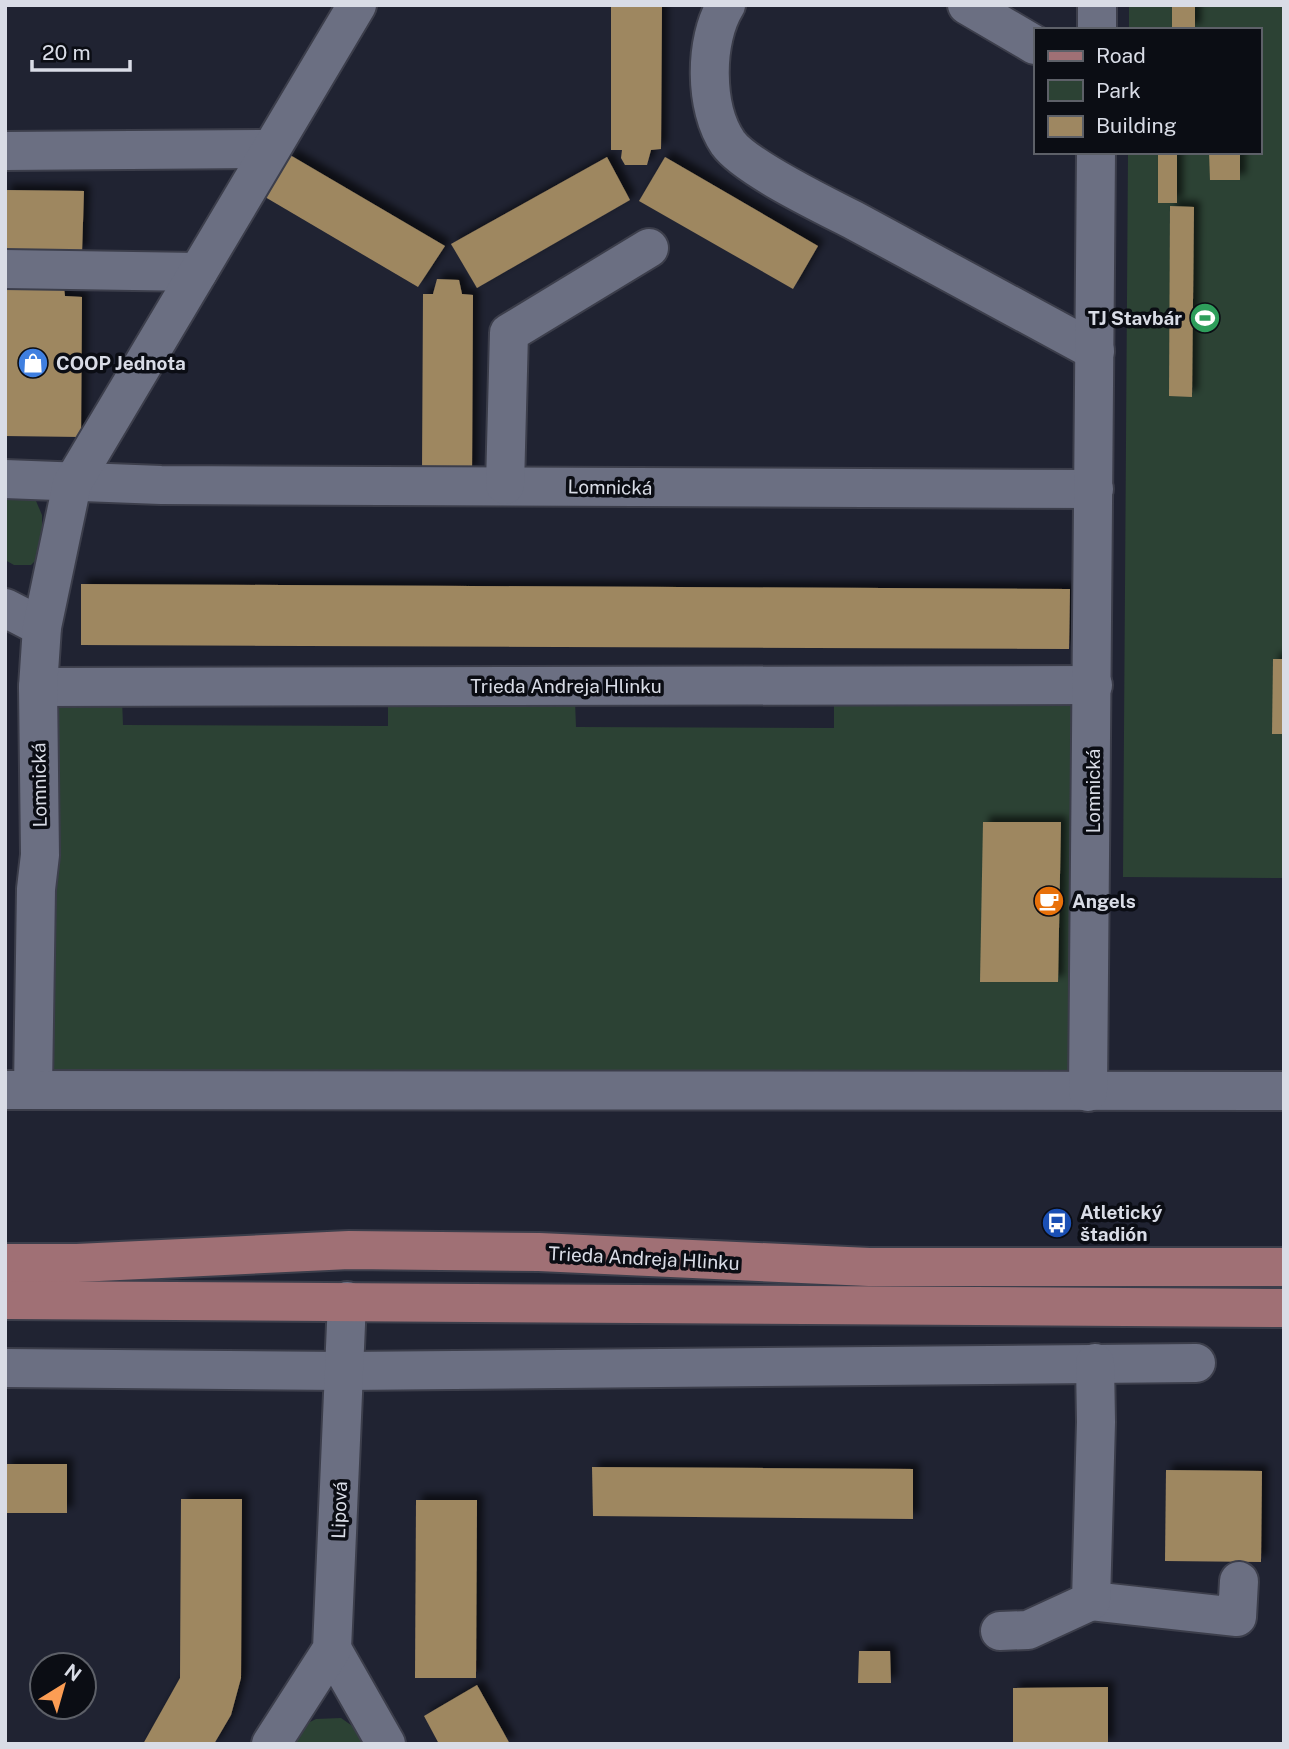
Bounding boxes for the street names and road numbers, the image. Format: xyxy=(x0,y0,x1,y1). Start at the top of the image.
street label: Lomnická xyxy=(568,475,652,499)
street label: Trieda Andreja Hlinku xyxy=(470,675,662,697)
street label: Lomnická xyxy=(27,743,51,827)
street label: Lomnická xyxy=(1082,749,1104,833)
street label: Trieda Andreja Hlinku xyxy=(548,1242,740,1274)
street label: Lipová xyxy=(327,1481,351,1539)

